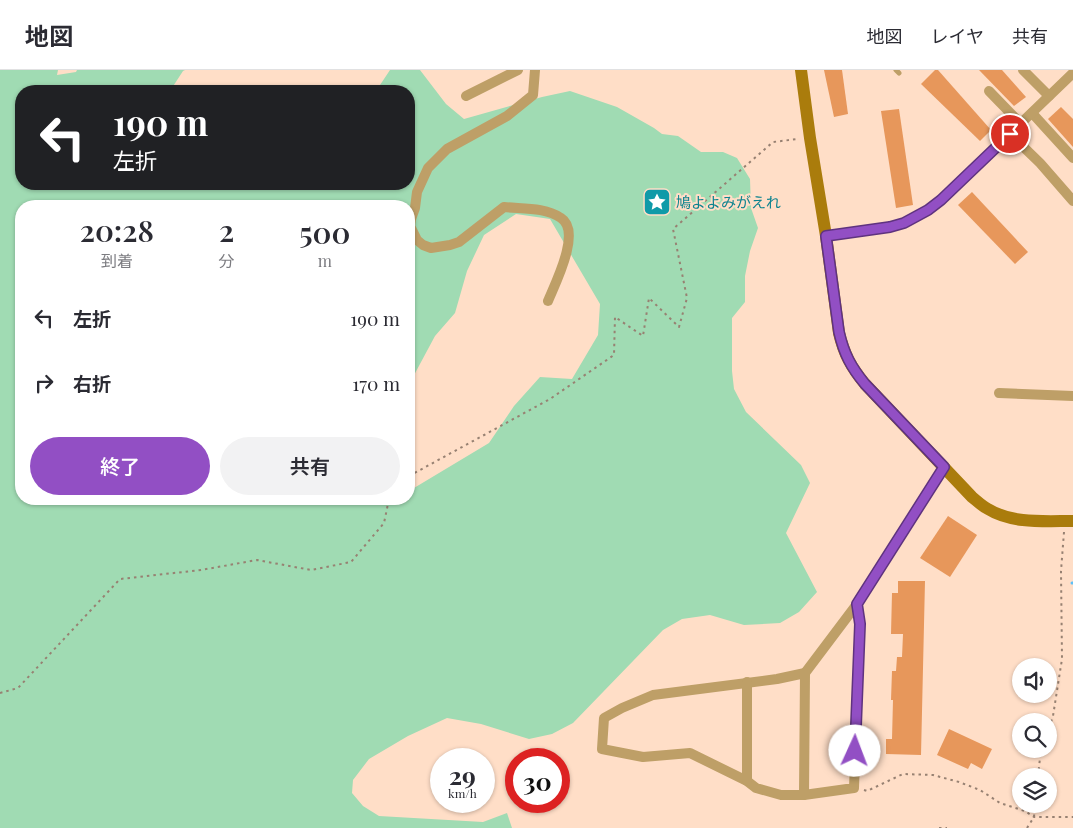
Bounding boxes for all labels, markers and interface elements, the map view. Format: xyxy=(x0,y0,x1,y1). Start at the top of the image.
text: 地図 xyxy=(25,19,73,51)
text: 地図 xyxy=(867,24,903,48)
text: レイヤ xyxy=(931,24,984,48)
text: 共有 xyxy=(1012,24,1048,48)
text: 190 m xyxy=(113,98,208,145)
icon: left xyxy=(30,105,95,170)
pin xyxy=(989,113,1031,155)
icon: arrive xyxy=(996,120,1024,148)
text: 左折 xyxy=(113,145,157,175)
place icon: 鳩よよみがえれ xyxy=(642,187,672,217)
place label: 鳩よよみがえれ xyxy=(676,192,781,212)
text: 20:28 xyxy=(80,210,154,250)
text: 2 xyxy=(219,210,234,250)
text: 500 xyxy=(299,212,350,252)
text: 到着 xyxy=(101,250,133,271)
text: 分 xyxy=(219,250,235,271)
text: m xyxy=(318,250,332,271)
icon: left xyxy=(30,304,58,332)
text: 左折 xyxy=(73,305,111,331)
text: 190 m xyxy=(350,305,400,331)
icon: right xyxy=(30,369,58,397)
text: 右折 xyxy=(73,370,111,396)
text: 170 m xyxy=(352,370,400,396)
button: 終了 xyxy=(30,437,210,495)
button: 共有 xyxy=(220,437,400,495)
map controls xyxy=(1012,658,1057,813)
button: sound xyxy=(1012,658,1057,703)
button: search xyxy=(1012,713,1057,758)
position arrow xyxy=(828,724,880,776)
speed limit sign: 30 xyxy=(505,748,570,813)
text: 29 xyxy=(449,758,476,791)
button: layers xyxy=(1012,768,1057,813)
text: km/h xyxy=(448,785,477,801)

